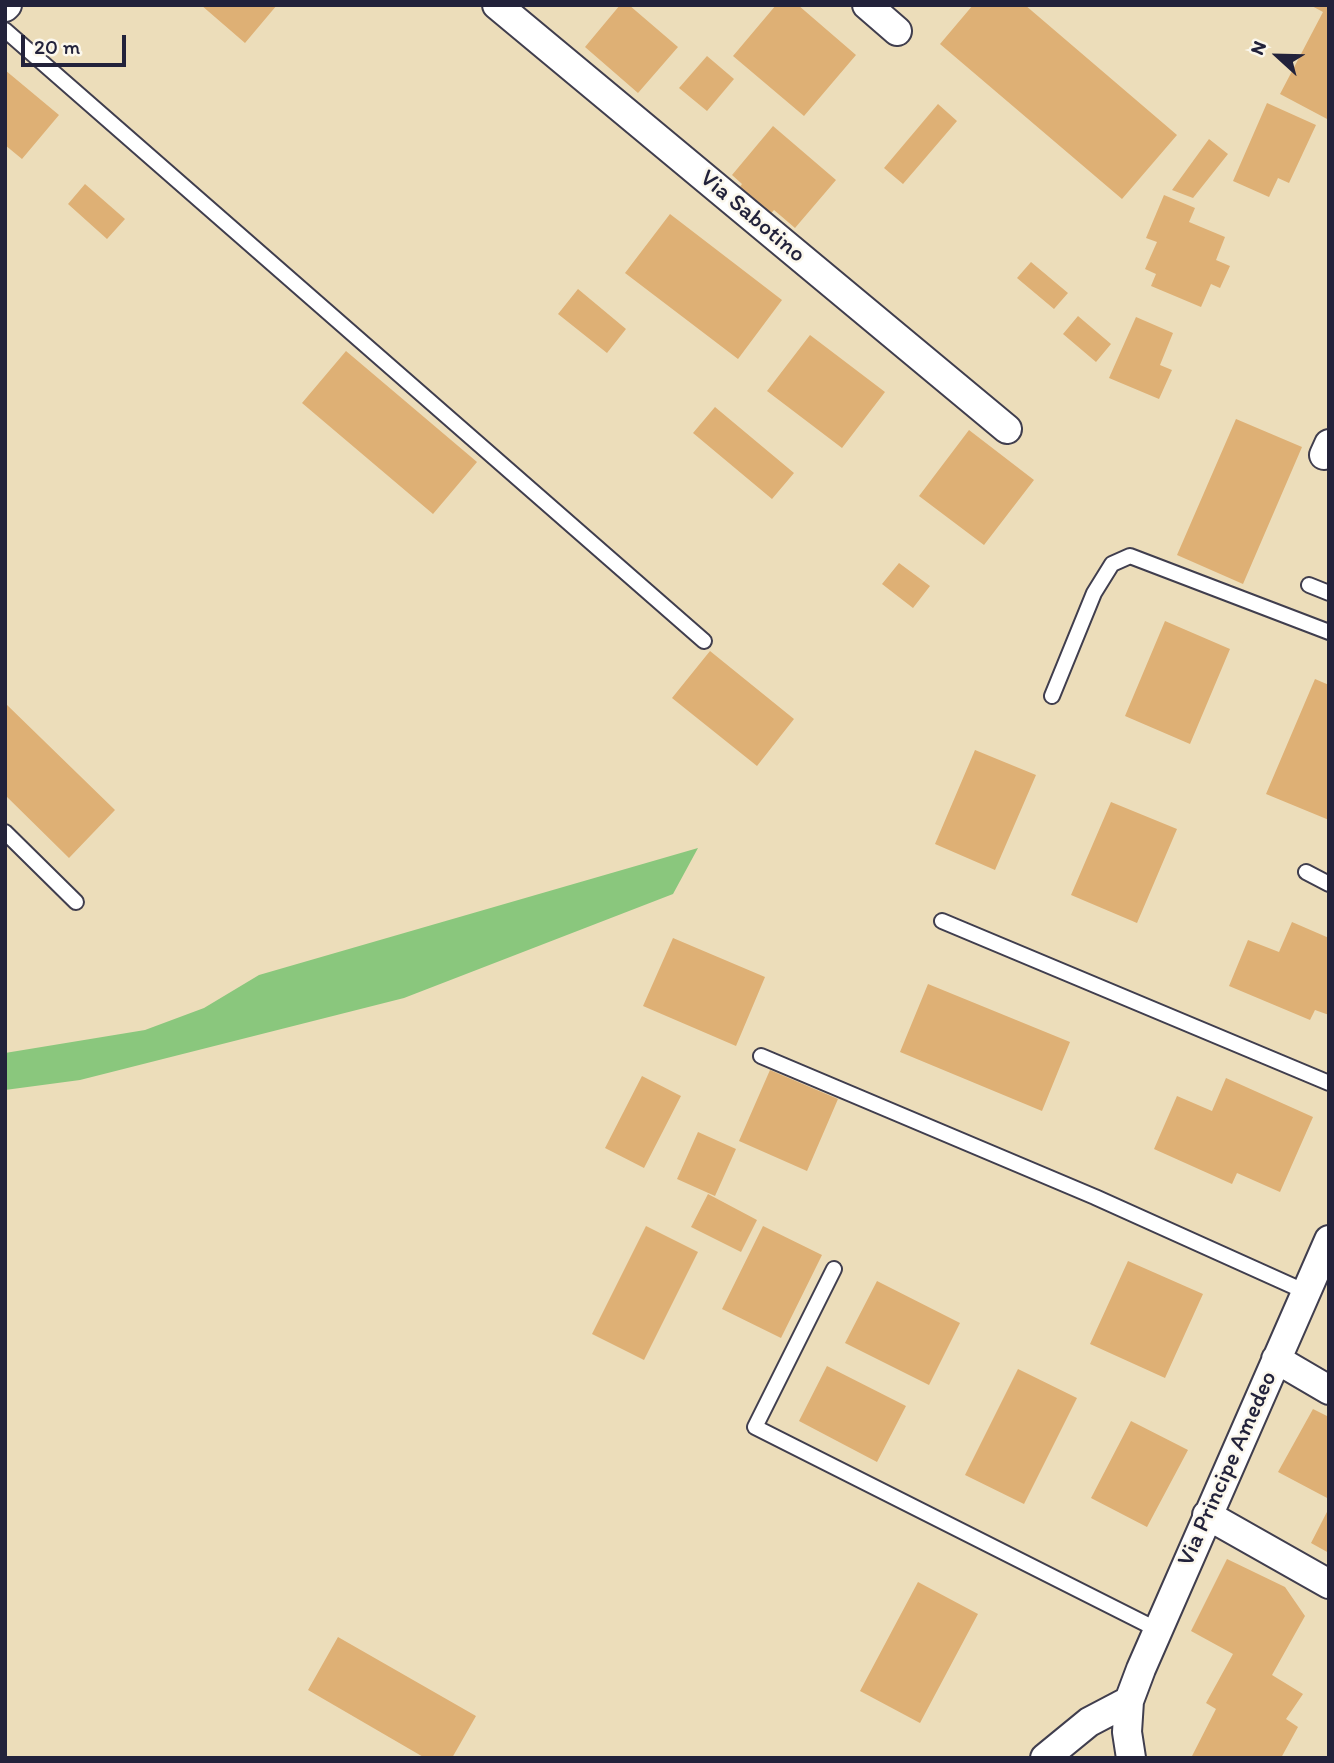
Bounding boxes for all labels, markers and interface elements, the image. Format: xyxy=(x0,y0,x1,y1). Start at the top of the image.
scale bar xyxy=(24,21,130,65)
north arrow xyxy=(1243,21,1313,91)
text: 20 m xyxy=(34,34,80,59)
text: N xyxy=(1245,38,1271,58)
street label: Via Sabotino xyxy=(693,164,811,270)
street label: Via Principe Amedeo xyxy=(1172,1367,1284,1571)

